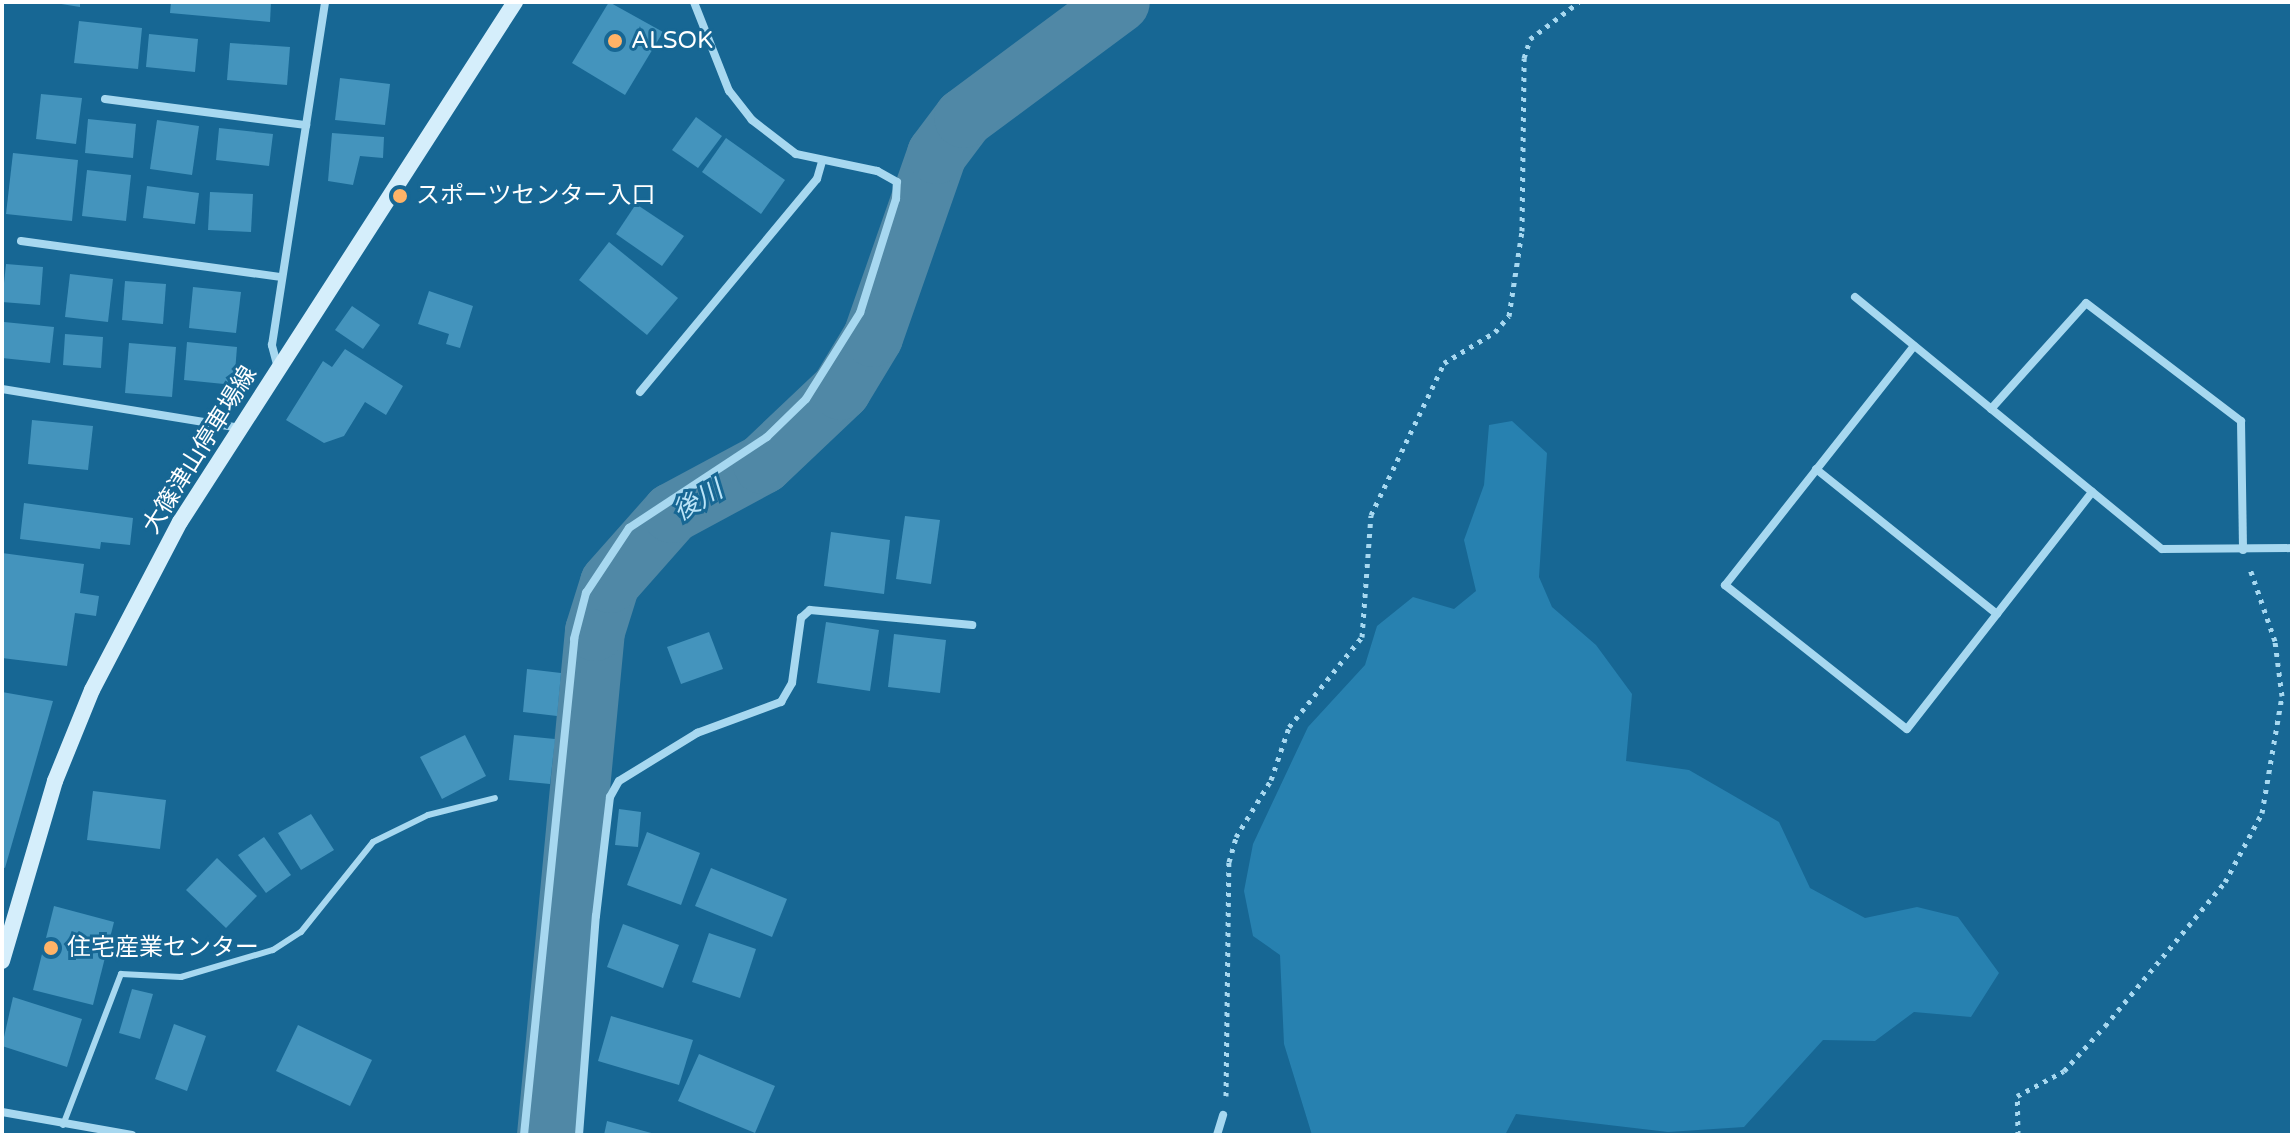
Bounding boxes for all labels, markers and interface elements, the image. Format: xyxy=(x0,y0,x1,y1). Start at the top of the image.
place label: ALSOK xyxy=(631,27,713,55)
marker: ALSOK xyxy=(606,32,624,50)
place label: スポーツセンター入口 xyxy=(416,182,656,210)
marker: スポーツセンター入口 xyxy=(391,187,409,205)
street label: 大篠津山停車場線 xyxy=(137,361,263,539)
water label: 後川 xyxy=(668,474,728,528)
place label: 住宅産業センター xyxy=(67,934,259,962)
marker: 住宅産業センター xyxy=(42,939,60,957)

